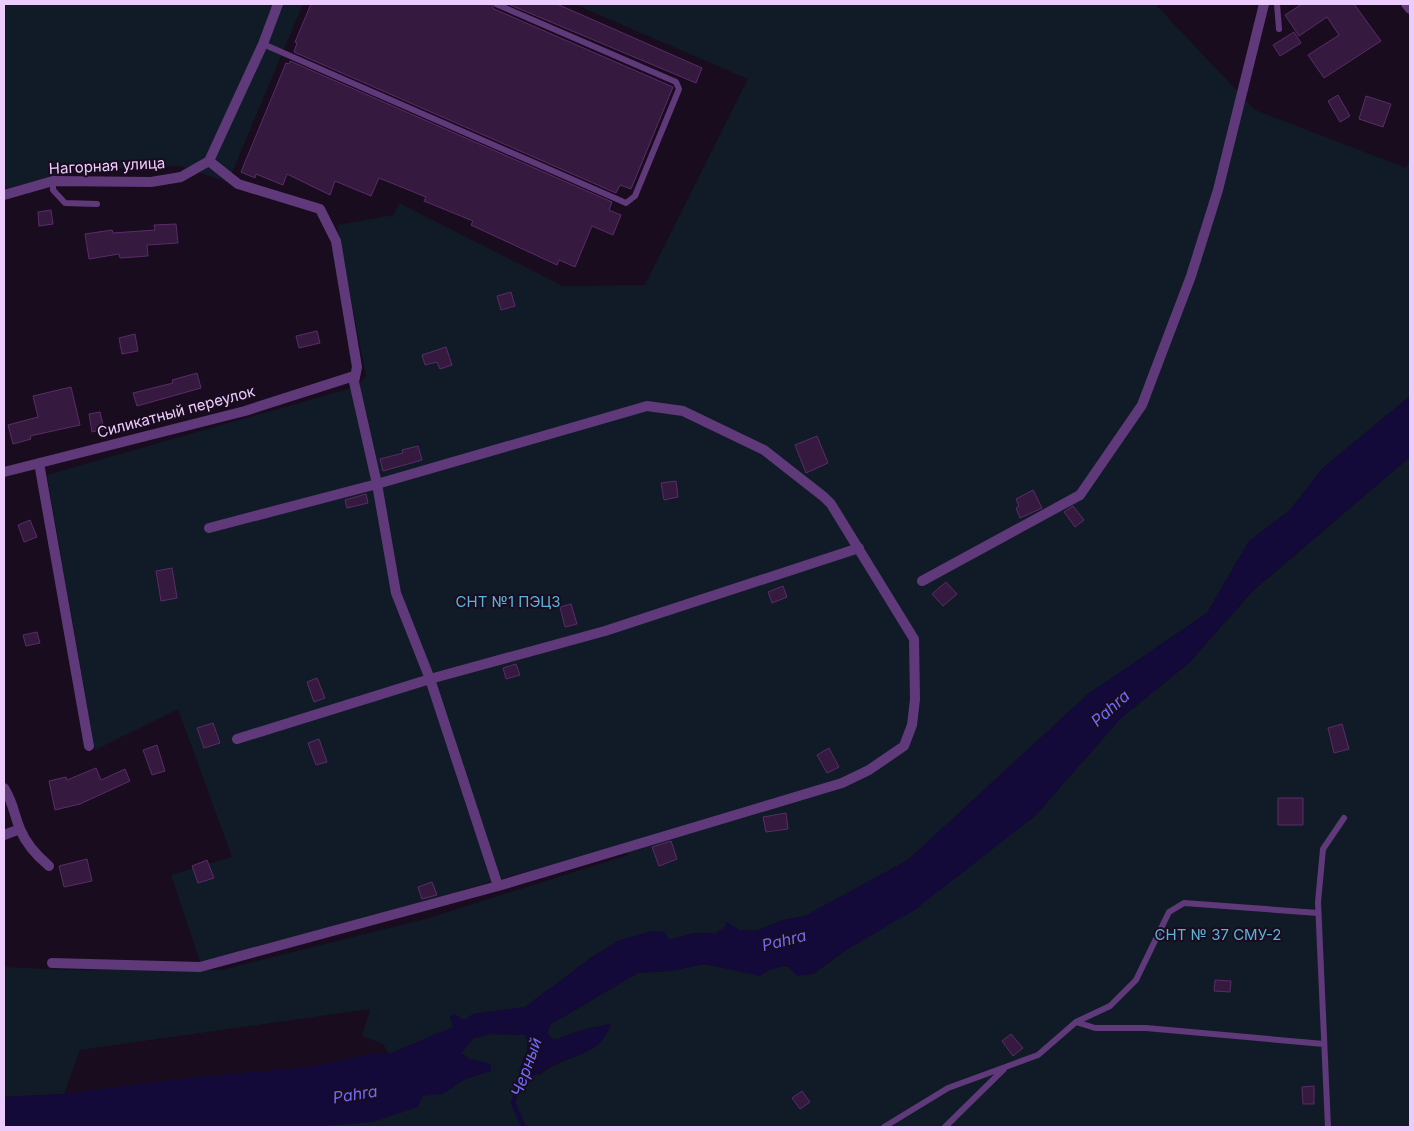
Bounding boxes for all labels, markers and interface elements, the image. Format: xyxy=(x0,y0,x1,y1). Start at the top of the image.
street label: Нагорная улица xyxy=(48,153,166,178)
street label: Силикатный переулок xyxy=(95,381,257,442)
park label: СНТ №1 ПЭЦЗ xyxy=(456,592,560,611)
water label: Pahra xyxy=(1087,685,1134,730)
water label: Pahra xyxy=(760,925,808,955)
park label: СНТ № 37 СМУ-2 xyxy=(1155,925,1281,944)
water label: Черный xyxy=(506,1035,546,1099)
water label: Pahra xyxy=(331,1081,379,1107)

